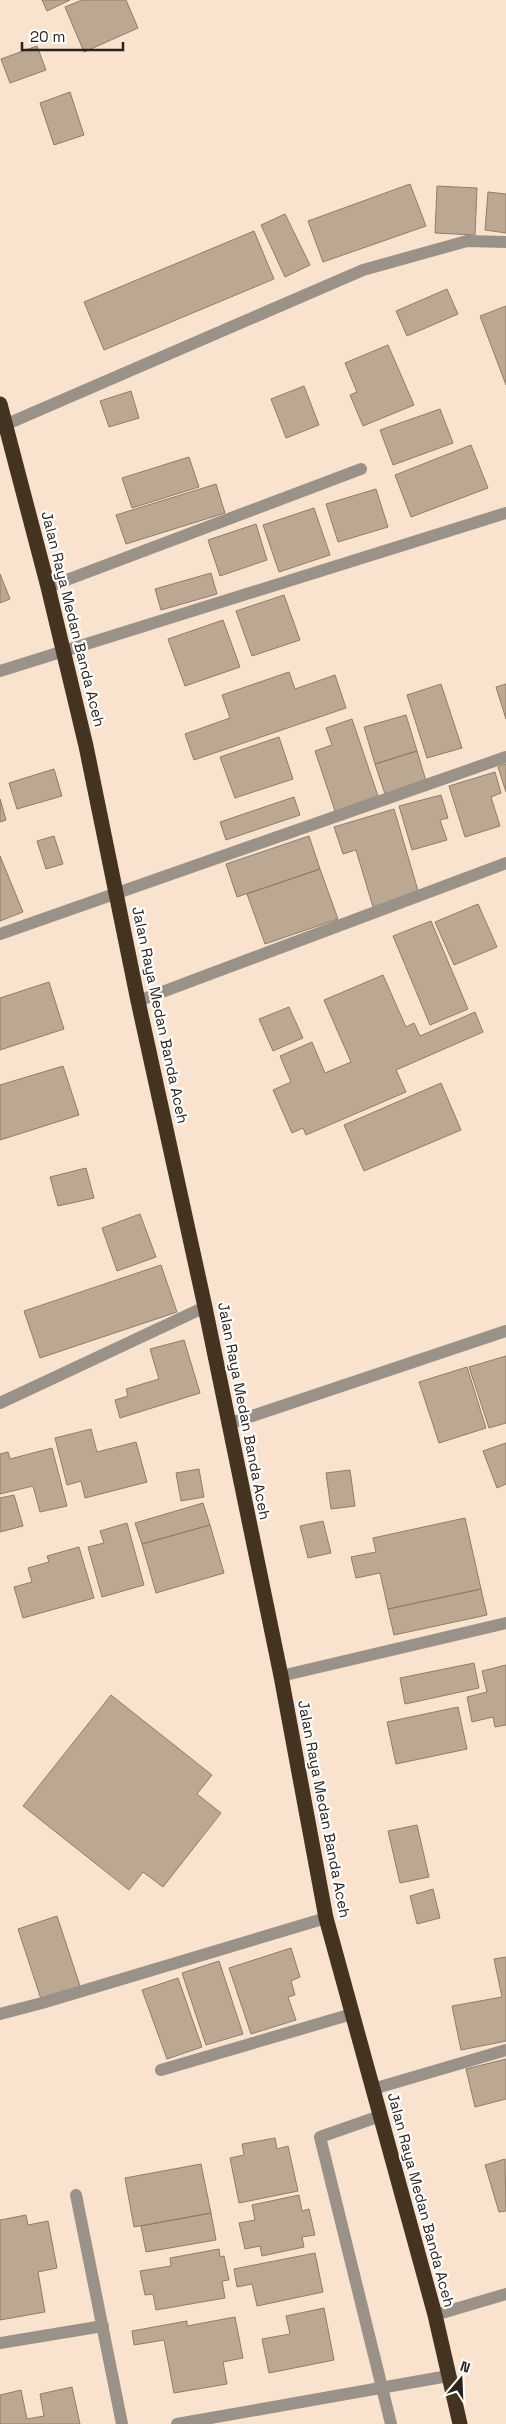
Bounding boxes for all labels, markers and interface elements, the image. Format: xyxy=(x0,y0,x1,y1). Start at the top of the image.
scale bar xyxy=(22,20,124,52)
text: 20 m xyxy=(30,27,65,46)
street label: Jalan Raya Medan Banda Aceh xyxy=(37,509,109,729)
street label: Jalan Raya Medan Banda Aceh xyxy=(128,905,193,1125)
street label: Jalan Raya Medan Banda Aceh xyxy=(214,1300,275,1521)
street label: Jalan Raya Medan Banda Aceh xyxy=(294,1698,355,1919)
street label: Jalan Raya Medan Banda Aceh xyxy=(384,2090,459,2309)
north arrow xyxy=(436,2354,486,2404)
text: N xyxy=(458,2357,473,2377)

